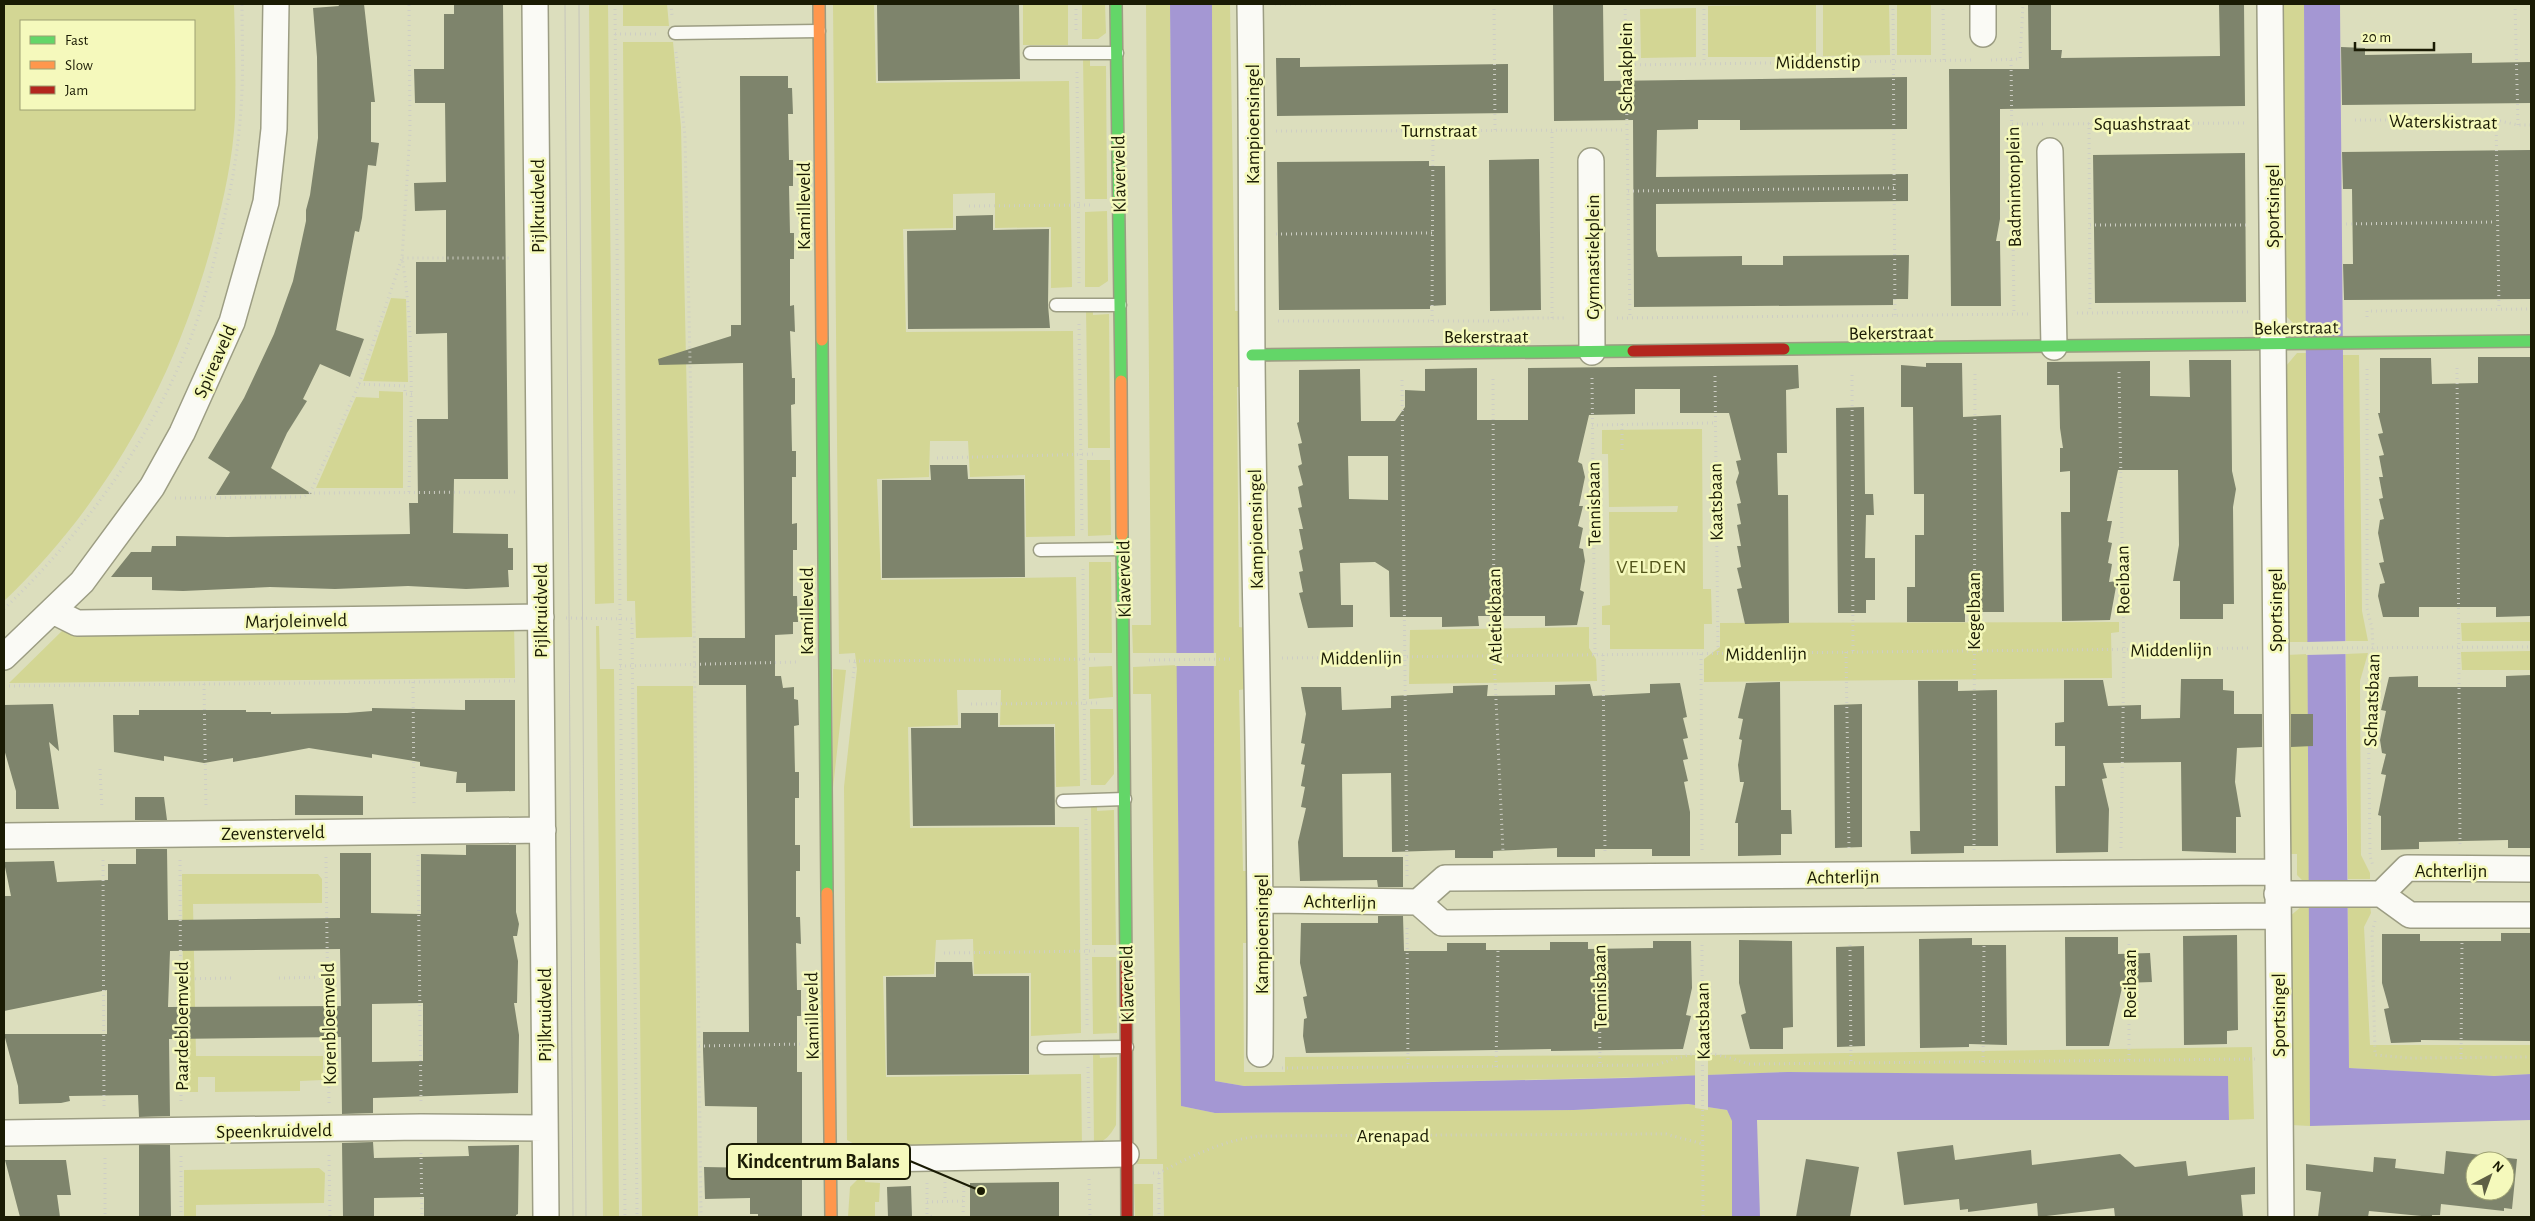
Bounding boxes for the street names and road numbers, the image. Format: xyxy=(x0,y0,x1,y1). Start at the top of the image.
street label: Schaakplein xyxy=(1617,22,1636,112)
street label: Middenstip xyxy=(1775,52,1861,73)
street label: Kampioensingel xyxy=(1244,64,1263,184)
street label: Waterskistraat xyxy=(2389,112,2497,133)
street label: Squashstraat xyxy=(2094,115,2190,134)
street label: Turnstraat xyxy=(1401,122,1477,141)
street label: Badmintonplein xyxy=(2004,126,2025,247)
street label: Klaverveld xyxy=(1109,135,1130,213)
street label: Pijlkruidveld xyxy=(529,159,548,253)
street label: Kamilleveld xyxy=(795,162,814,250)
street label: Sportsingel xyxy=(2264,164,2283,248)
street label: Gymnastiekplein xyxy=(1584,194,1603,320)
street label: Bekerstraat xyxy=(2254,318,2339,339)
street label: Spireaveld xyxy=(191,322,240,401)
street label: Bekerstraat xyxy=(1849,323,1934,344)
street label: Bekerstraat xyxy=(1444,328,1528,347)
street label: Tennisbaan xyxy=(1584,461,1605,547)
street label: Kaatsbaan xyxy=(1706,463,1727,541)
street label: Kampioensingel xyxy=(1246,469,1267,589)
street label: Klaverveld xyxy=(1114,540,1135,618)
street label: Roeibaan xyxy=(2113,545,2134,615)
street label: Pijlkruidveld xyxy=(532,564,551,658)
street label: Kamilleveld xyxy=(798,567,817,655)
street label: Atletiekbaan xyxy=(1485,568,1506,664)
street label: Sportsingel xyxy=(2267,568,2286,652)
street label: Kegelbaan xyxy=(1965,572,1984,650)
street label: Marjoleinveld xyxy=(245,611,348,632)
street label: Middenlijn xyxy=(2130,640,2212,661)
street label: Middenlijn xyxy=(1725,644,1807,665)
street label: Middenlijn xyxy=(1320,648,1402,669)
street label: Schaatsbaan xyxy=(2361,653,2384,747)
street label: Zevensterveld xyxy=(221,823,325,844)
street label: Achterlijn xyxy=(2415,862,2487,881)
street label: Achterlijn xyxy=(1807,867,1880,888)
street label: Kampioensingel xyxy=(1253,874,1272,994)
street label: Achterlijn xyxy=(1303,892,1376,913)
street label: Tennisbaan xyxy=(1590,944,1611,1030)
street label: Klaverveld xyxy=(1117,945,1138,1023)
street label: Roeibaan xyxy=(2121,949,2140,1019)
street label: Paardebloemveld xyxy=(173,961,192,1091)
street label: Korenbloemveld xyxy=(319,963,340,1085)
street label: Pijlkruidveld xyxy=(536,968,555,1062)
street label: Kamilleveld xyxy=(802,972,823,1060)
street label: Sportsingel xyxy=(2270,973,2289,1057)
street label: Kaatsbaan xyxy=(1693,982,1714,1060)
street label: Speenkruidveld xyxy=(216,1121,332,1142)
street label: Arenapad xyxy=(1357,1127,1429,1146)

